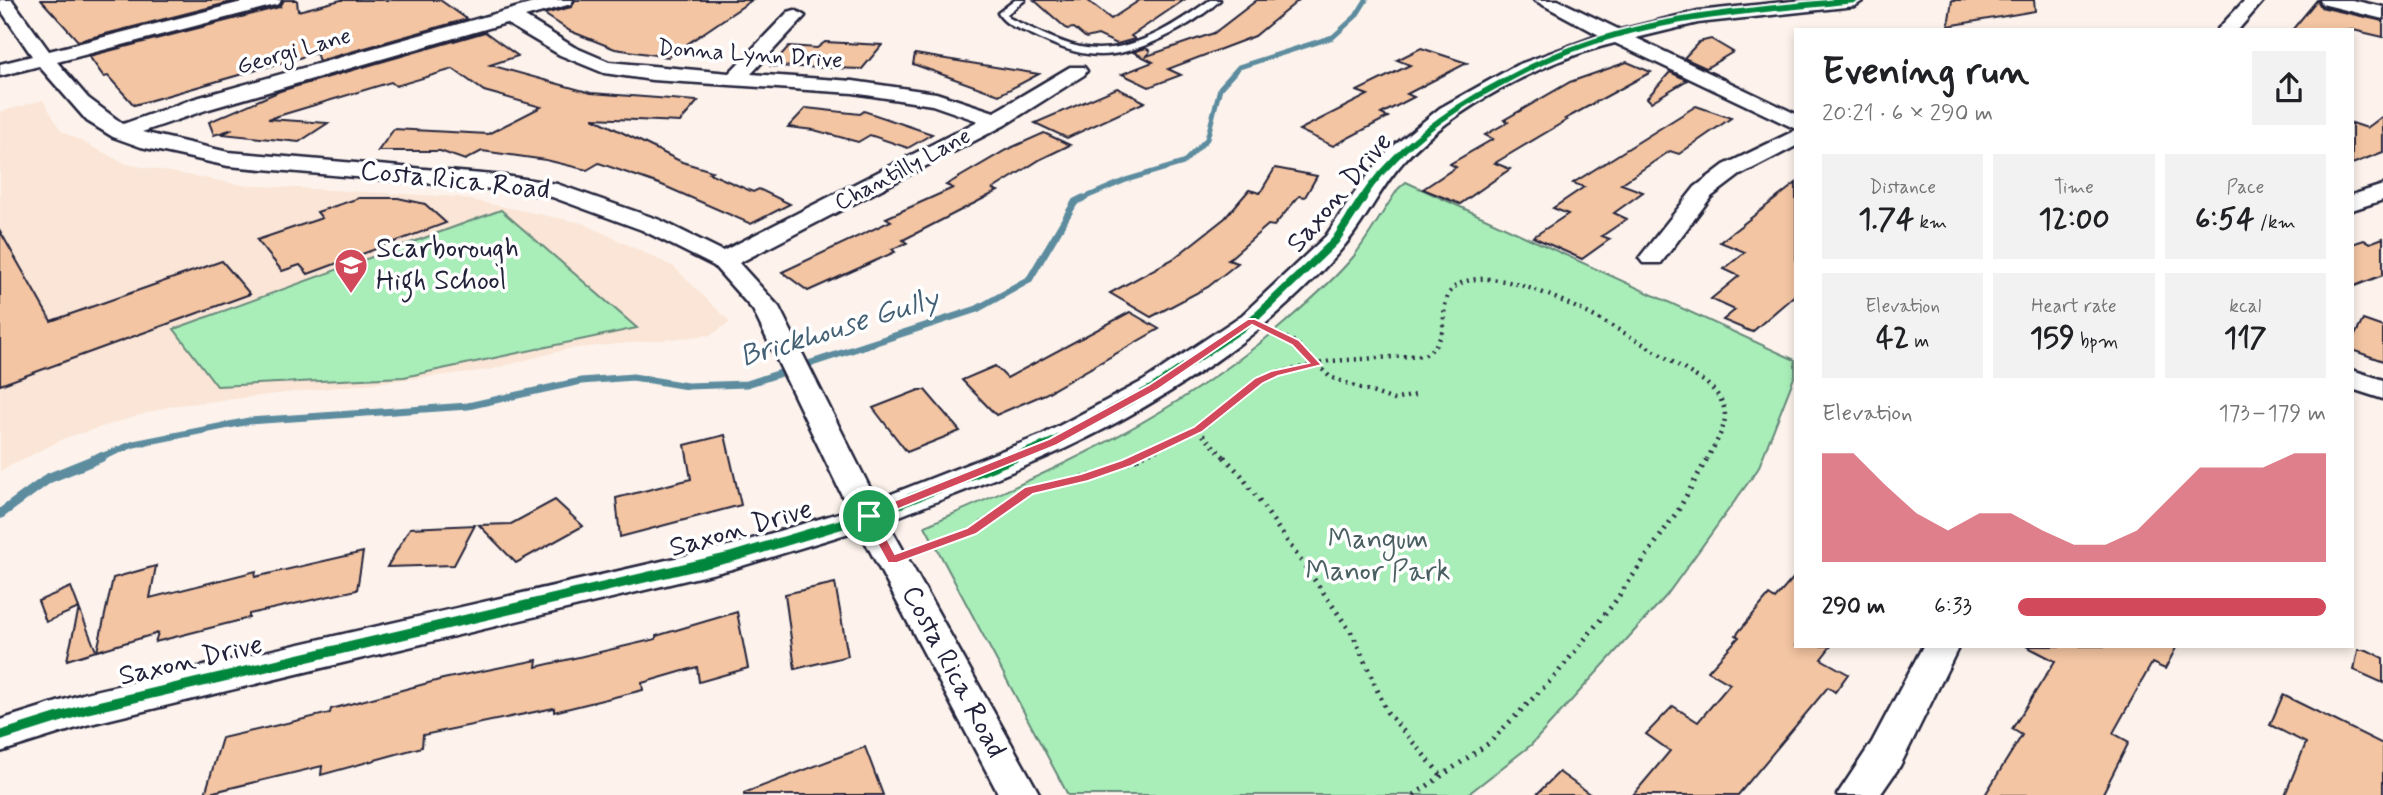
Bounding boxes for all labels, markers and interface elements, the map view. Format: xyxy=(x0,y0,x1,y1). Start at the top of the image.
street label: Georgi Lane xyxy=(233,21,355,85)
street label: Donna Lynn Drive xyxy=(657,34,843,76)
text: Evening run xyxy=(1822,48,2029,97)
button: share xyxy=(2252,51,2326,125)
text: 20:21 · 6 × 290 m xyxy=(1822,99,1993,129)
street label: Chantilly Lane xyxy=(830,121,976,219)
street label: Saxon Drive xyxy=(1279,125,1401,261)
street label: Costa Rica Road xyxy=(358,153,552,209)
text: Distance xyxy=(1869,175,1936,200)
text: Time xyxy=(2054,175,2094,200)
text: Pace xyxy=(2226,175,2264,200)
text: 1.74 xyxy=(1858,200,1914,239)
text: 12:00 xyxy=(2038,200,2110,239)
text: 6:54 xyxy=(2195,200,2255,239)
text: km xyxy=(1914,210,1947,235)
text: /km xyxy=(2255,210,2296,235)
place label: Scarborough High School xyxy=(376,231,519,303)
school or university icon: Scarborough High School xyxy=(332,246,370,295)
water label: Brickhouse Gully xyxy=(735,279,945,377)
text: Elevation xyxy=(1865,294,1940,319)
text: Heart rate xyxy=(2031,294,2117,319)
text: kcal xyxy=(2229,294,2261,319)
text: 42 xyxy=(1876,319,1909,358)
text: 159 xyxy=(2030,319,2075,358)
text: 117 xyxy=(2224,319,2267,358)
text: m xyxy=(1909,329,1929,354)
text: bpm xyxy=(2075,329,2118,354)
text: Elevation xyxy=(1822,399,1913,429)
text: 173–179 m xyxy=(2219,399,2326,429)
pin xyxy=(839,486,899,546)
street label: Saxon Drive xyxy=(665,491,817,567)
icon: arrive xyxy=(850,497,888,535)
park label: Mangum Manor Park xyxy=(1306,522,1451,591)
street label: Costa Rica Road xyxy=(892,579,1014,765)
text: 290 m xyxy=(1822,592,1885,622)
text: 6:33 xyxy=(1934,592,1972,622)
street label: Saxon Drive xyxy=(115,626,267,696)

